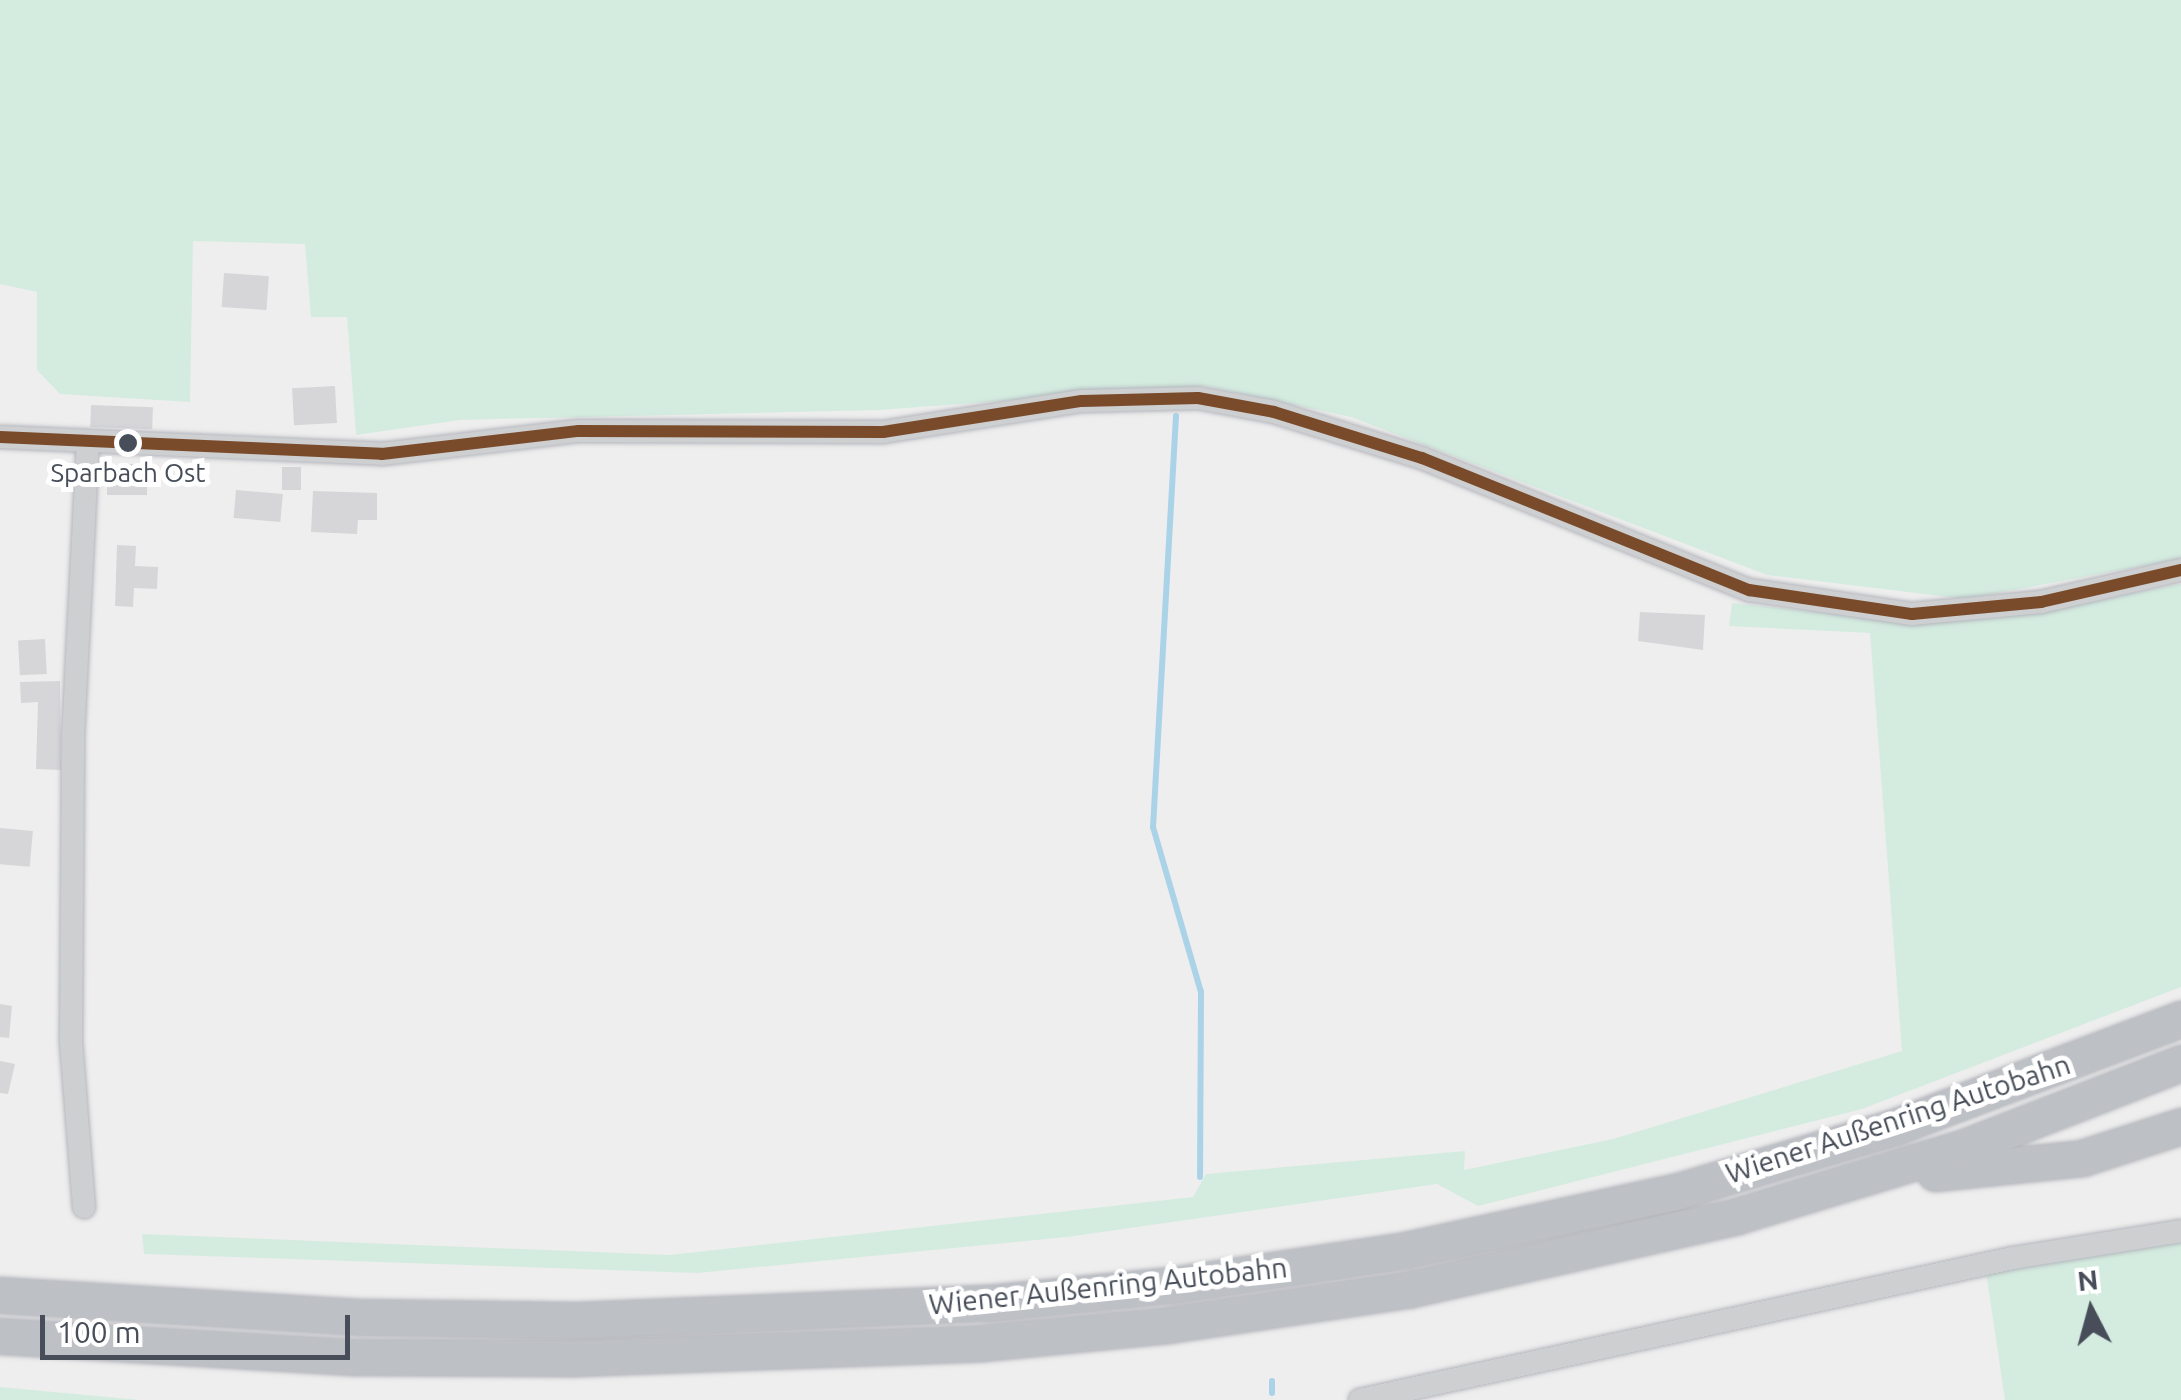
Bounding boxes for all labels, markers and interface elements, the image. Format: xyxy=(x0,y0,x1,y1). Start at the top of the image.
marker: Sparbach Ost xyxy=(118,433,138,453)
place label: Sparbach Ost xyxy=(50,457,206,489)
street label: Wiener Außenring Autobahn xyxy=(1722,1047,2074,1191)
street label: Wiener Außenring Autobahn xyxy=(927,1250,1289,1322)
north arrow xyxy=(2041,1260,2141,1360)
text: N xyxy=(2076,1263,2100,1296)
scale bar xyxy=(45,1295,355,1357)
text: 100 m xyxy=(57,1315,141,1349)

